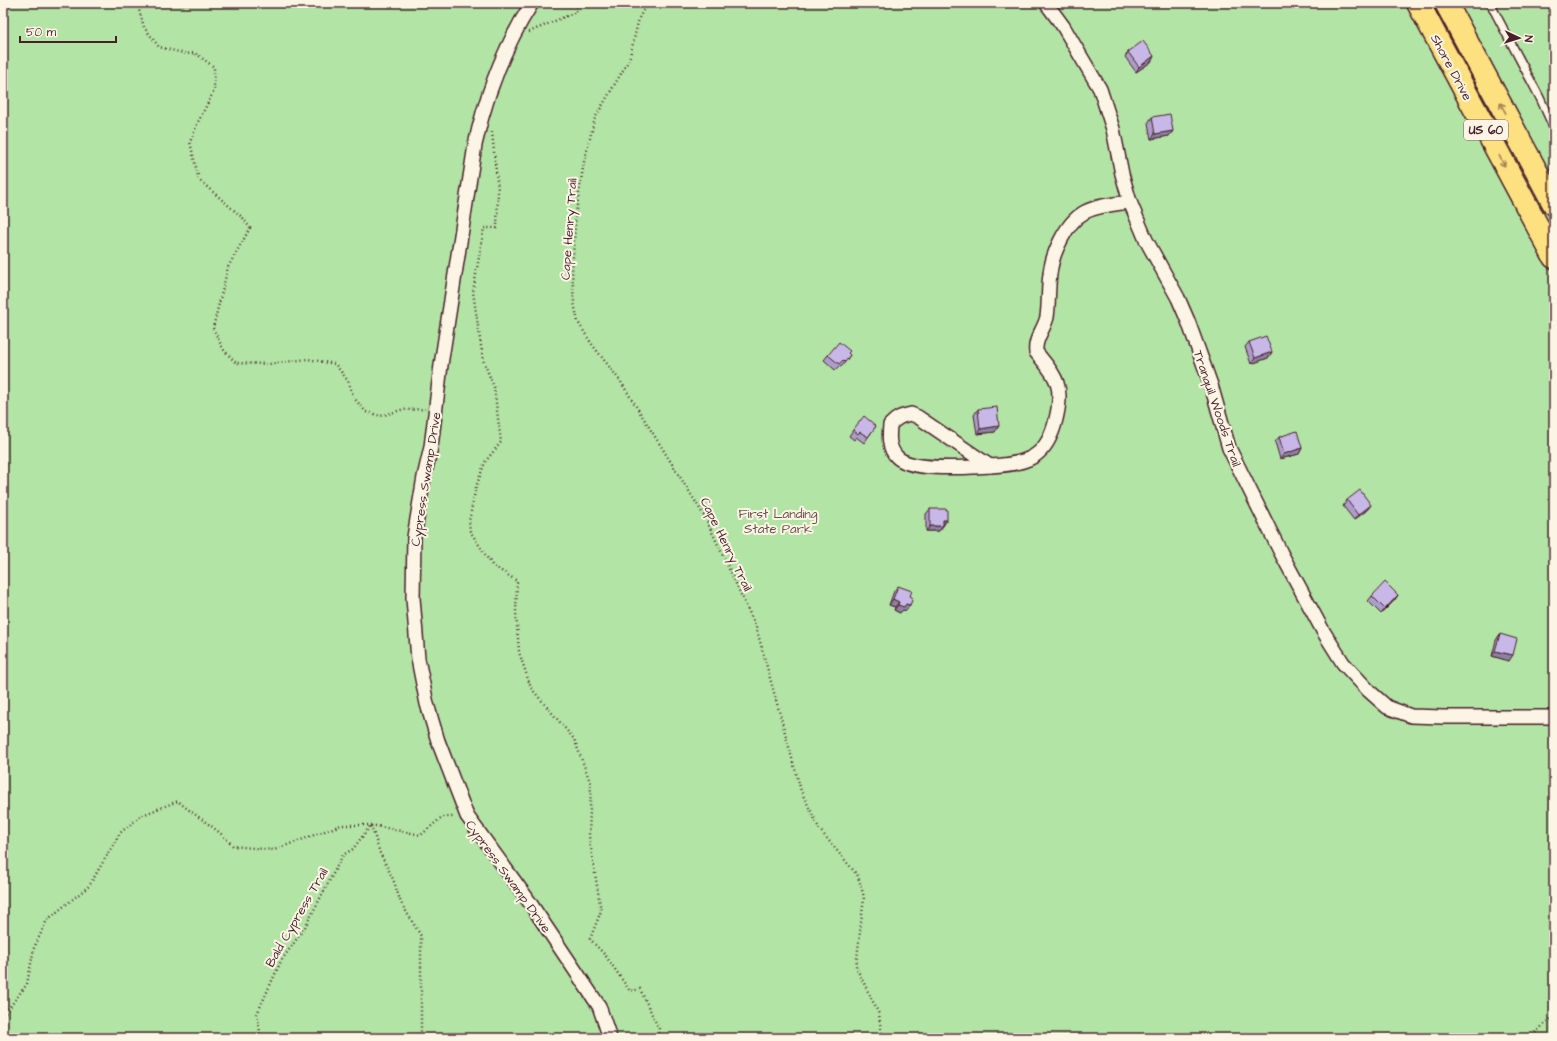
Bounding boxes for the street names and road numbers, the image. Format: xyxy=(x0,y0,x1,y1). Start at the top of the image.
street label: Shore Drive xyxy=(1426,31,1476,104)
road number: US 60 xyxy=(1464,120,1508,140)
street label: Cape Henry Trail xyxy=(556,178,583,281)
street label: Tranquil Woods Trail xyxy=(1189,348,1245,469)
street label: Cypress Swamp Drive xyxy=(407,411,446,548)
street label: Cape Henry Trail xyxy=(695,495,757,595)
street label: Cypress Swamp Drive xyxy=(460,817,555,937)
street label: Bald Cypress Trail xyxy=(261,865,333,971)

